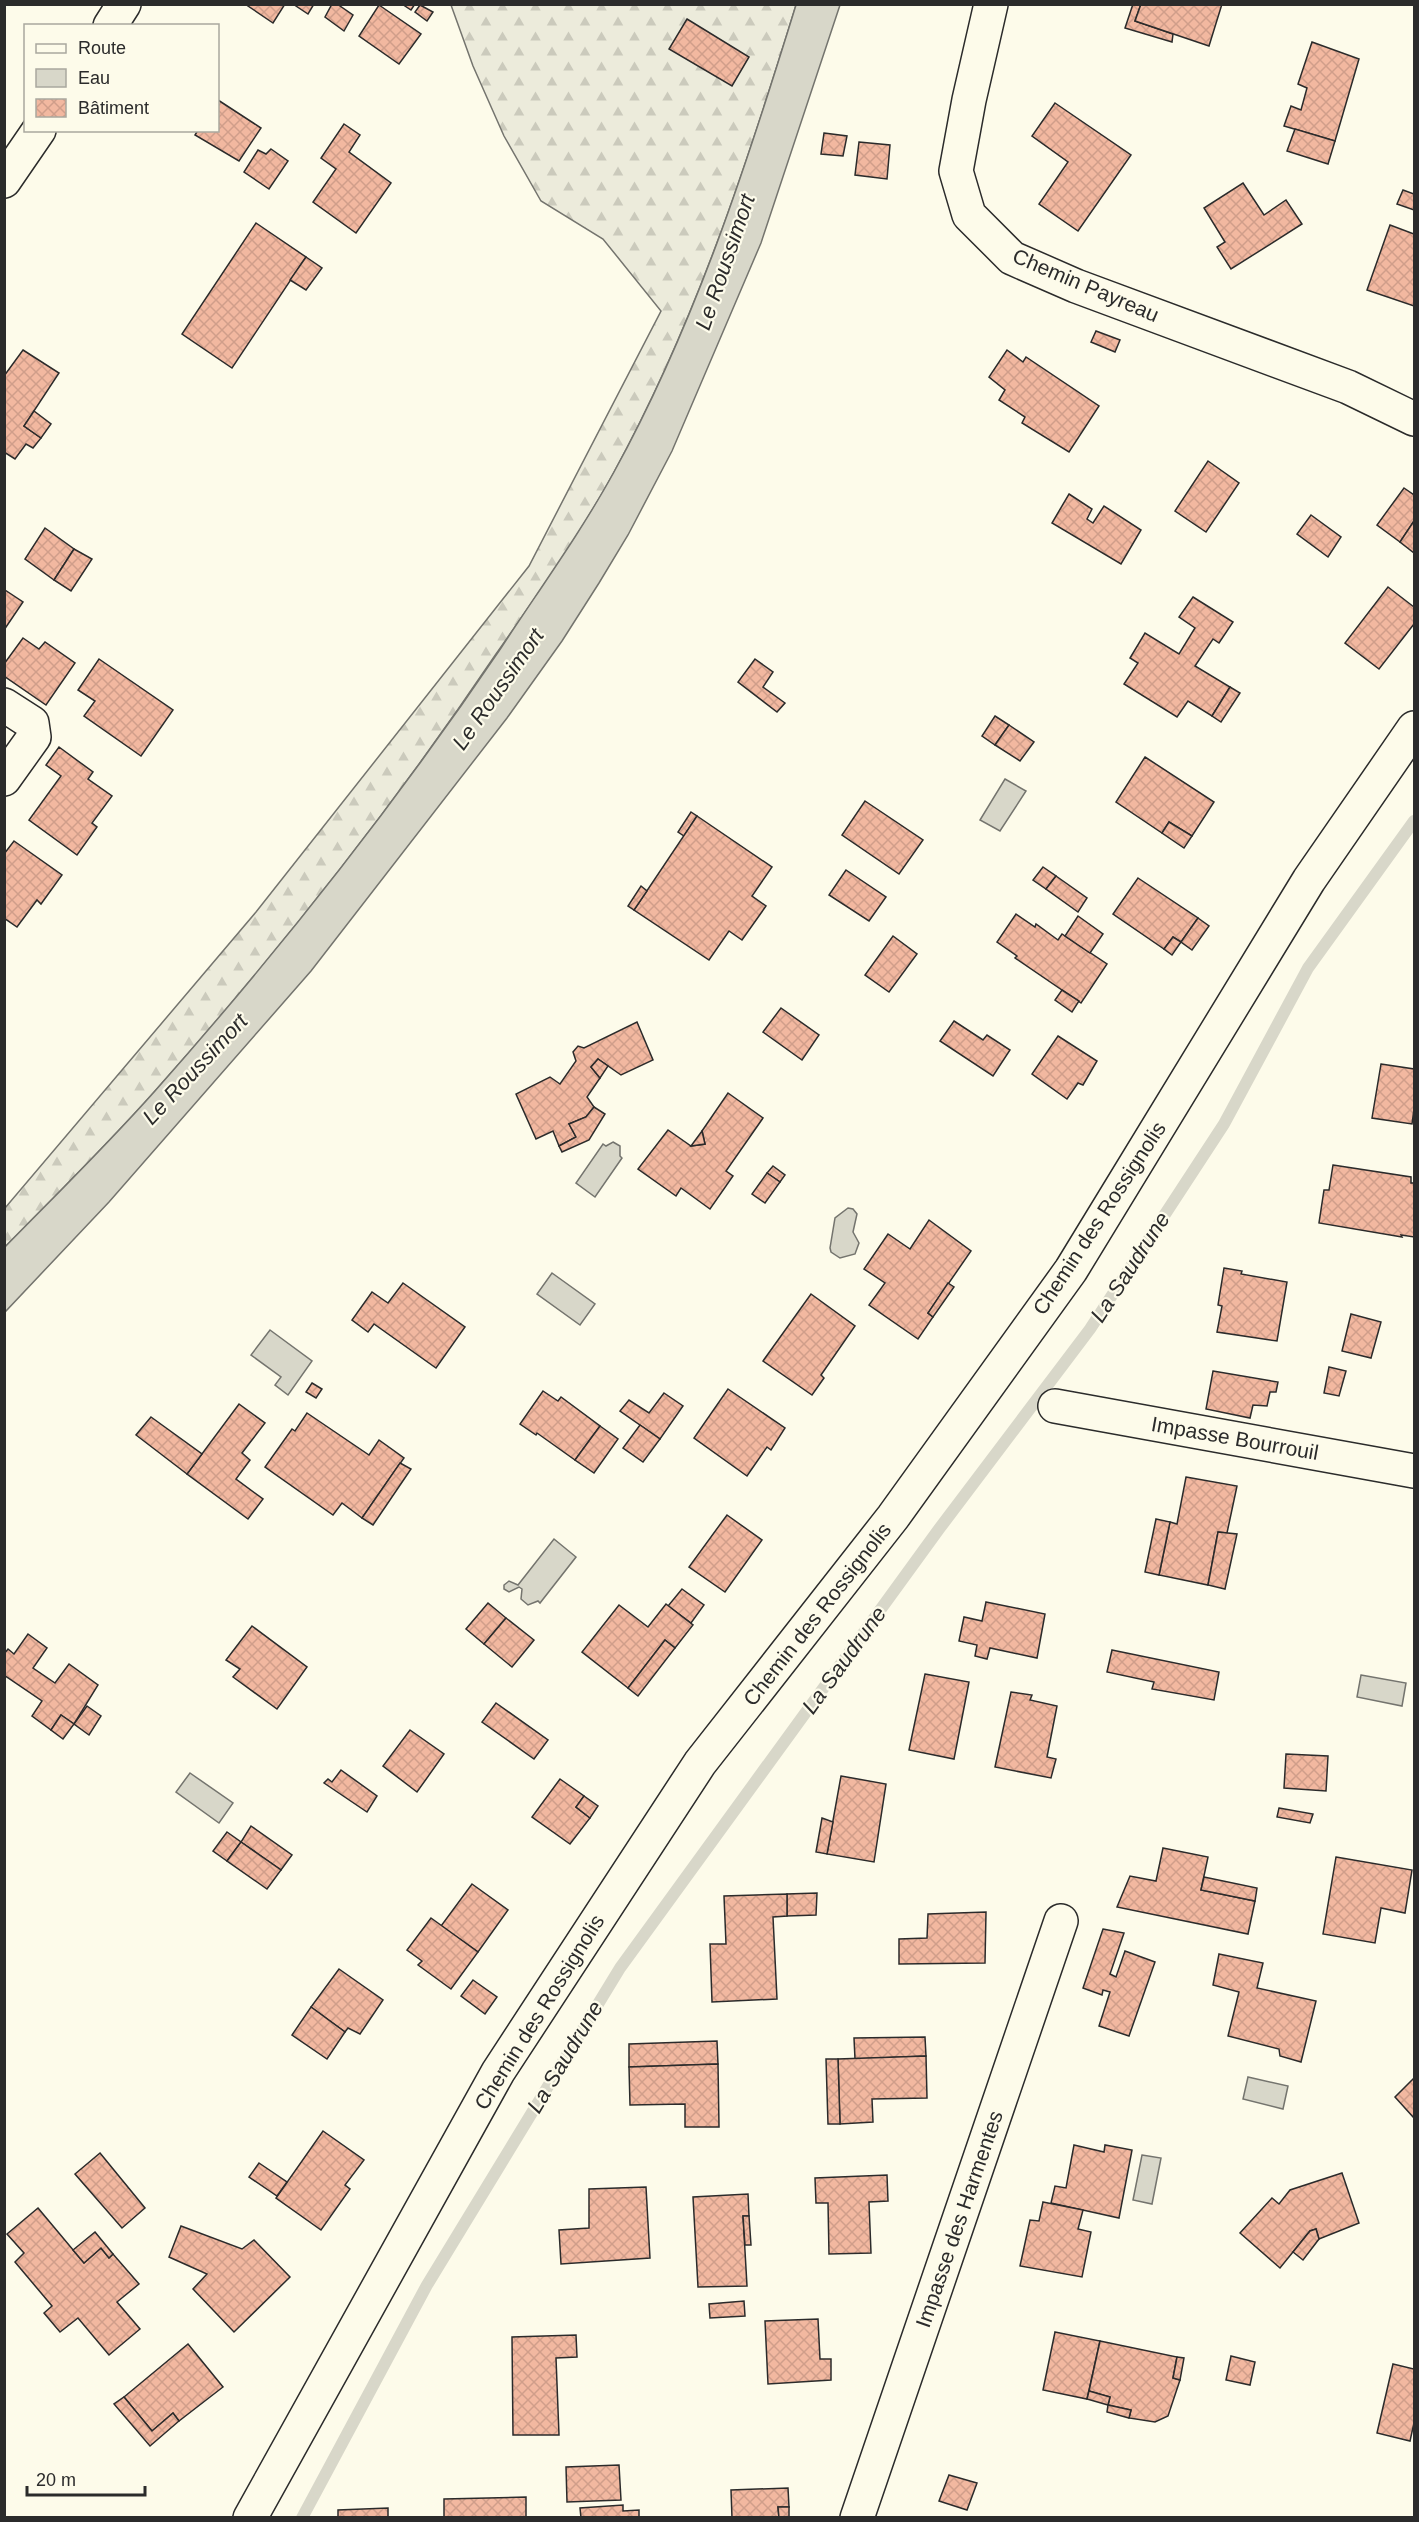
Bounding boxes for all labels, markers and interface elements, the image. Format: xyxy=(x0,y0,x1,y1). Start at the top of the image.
legend xyxy=(24,24,219,132)
text: Route xyxy=(78,38,126,58)
text: Eau xyxy=(78,68,110,88)
text: Bâtiment xyxy=(78,98,149,118)
water label: Le Roussimort xyxy=(690,190,760,333)
street label: Chemin Payreau xyxy=(1010,244,1162,326)
water label: Le Roussimort xyxy=(447,623,549,754)
water label: Le Roussimort xyxy=(137,1008,253,1129)
street label: Chemin des Rossignolis xyxy=(1028,1117,1170,1319)
water label: La Saudrune xyxy=(1085,1207,1175,1327)
street label: Impasse Bourrouil xyxy=(1150,1412,1320,1464)
street label: Chemin des Rossignolis xyxy=(739,1518,895,1710)
water label: La Saudrune xyxy=(797,1602,891,1718)
street label: Chemin des Rossignolis xyxy=(470,1910,608,2114)
water label: La Saudrune xyxy=(522,1997,608,2117)
street label: Impasse des Harmentes xyxy=(911,2108,1007,2330)
scale bar xyxy=(27,2459,146,2497)
text: 20 m xyxy=(36,2470,76,2490)

